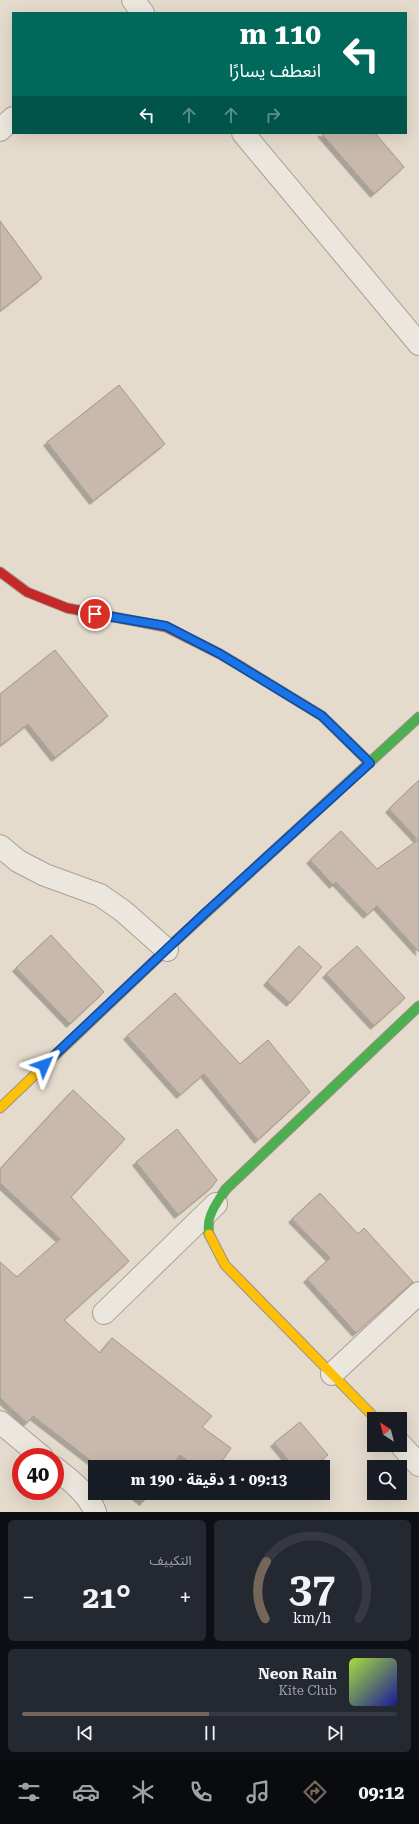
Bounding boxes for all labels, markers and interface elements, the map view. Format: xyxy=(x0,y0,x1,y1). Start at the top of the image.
text: 110 m xyxy=(240,18,321,51)
icon: left xyxy=(335,28,387,80)
text: انعطف يسارًا xyxy=(229,60,321,81)
icon: left xyxy=(136,104,158,126)
icon: ahead xyxy=(178,104,200,126)
icon: ahead xyxy=(220,104,242,126)
icon: right xyxy=(262,104,284,126)
pin xyxy=(78,597,112,631)
icon: arrive xyxy=(84,603,106,625)
position arrow xyxy=(23,1044,65,1086)
north arrow xyxy=(367,1412,407,1452)
map controls xyxy=(367,1412,407,1500)
speed limit sign: 40 xyxy=(12,1448,64,1500)
button: search xyxy=(367,1460,407,1500)
text: 09:13 · 1 دقيقة · 190 m xyxy=(131,1471,287,1489)
text: التكييف xyxy=(150,1553,192,1568)
text: 37 xyxy=(289,1562,336,1611)
text: 21° xyxy=(82,1580,131,1615)
text: − xyxy=(22,1585,34,1610)
text: + xyxy=(179,1585,191,1610)
text: km/h xyxy=(293,1609,331,1625)
text: Neon Rain xyxy=(258,1665,337,1683)
text: Kite Club xyxy=(278,1683,337,1698)
icon: previous xyxy=(74,1722,96,1744)
icon: pause xyxy=(199,1722,221,1744)
icon: next xyxy=(324,1722,346,1744)
icon: filters xyxy=(15,1778,43,1806)
icon: car xyxy=(72,1778,100,1806)
icon: climate xyxy=(129,1778,157,1806)
icon: phone xyxy=(187,1778,215,1806)
icon: music xyxy=(244,1778,272,1806)
icon: directions xyxy=(301,1778,329,1806)
text: 09:12 xyxy=(358,1782,404,1803)

